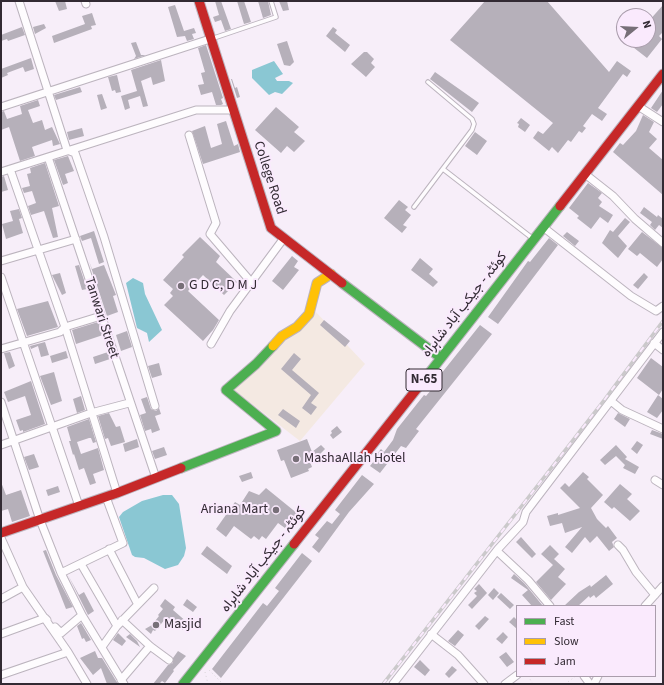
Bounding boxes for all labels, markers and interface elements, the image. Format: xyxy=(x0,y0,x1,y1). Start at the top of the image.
north arrow xyxy=(616,8,656,48)
text: N xyxy=(639,19,655,30)
street label: College Road xyxy=(249,139,289,217)
street label: کوئٹہ - جیکب آباد شاہراہ xyxy=(419,249,511,361)
street label: Tanwari Street xyxy=(80,275,122,361)
place label: G D C, D M J xyxy=(189,278,257,294)
marker: G D C, D M J xyxy=(176,281,186,291)
road number: N-65 xyxy=(406,369,442,391)
place label: MashaAllah Hotel xyxy=(304,451,406,467)
marker: MashaAllah Hotel xyxy=(291,454,301,464)
place label: Ariana Mart xyxy=(201,502,268,518)
street label: کوئٹہ - جیکب آباد شاہراہ xyxy=(218,504,310,616)
marker: Ariana Mart xyxy=(271,505,281,515)
legend xyxy=(516,605,656,677)
text: Fast xyxy=(554,613,574,630)
place label: Masjid xyxy=(164,617,202,633)
marker: Masjid xyxy=(151,620,161,630)
text: Slow xyxy=(554,633,579,650)
text: Jam xyxy=(554,653,576,670)

